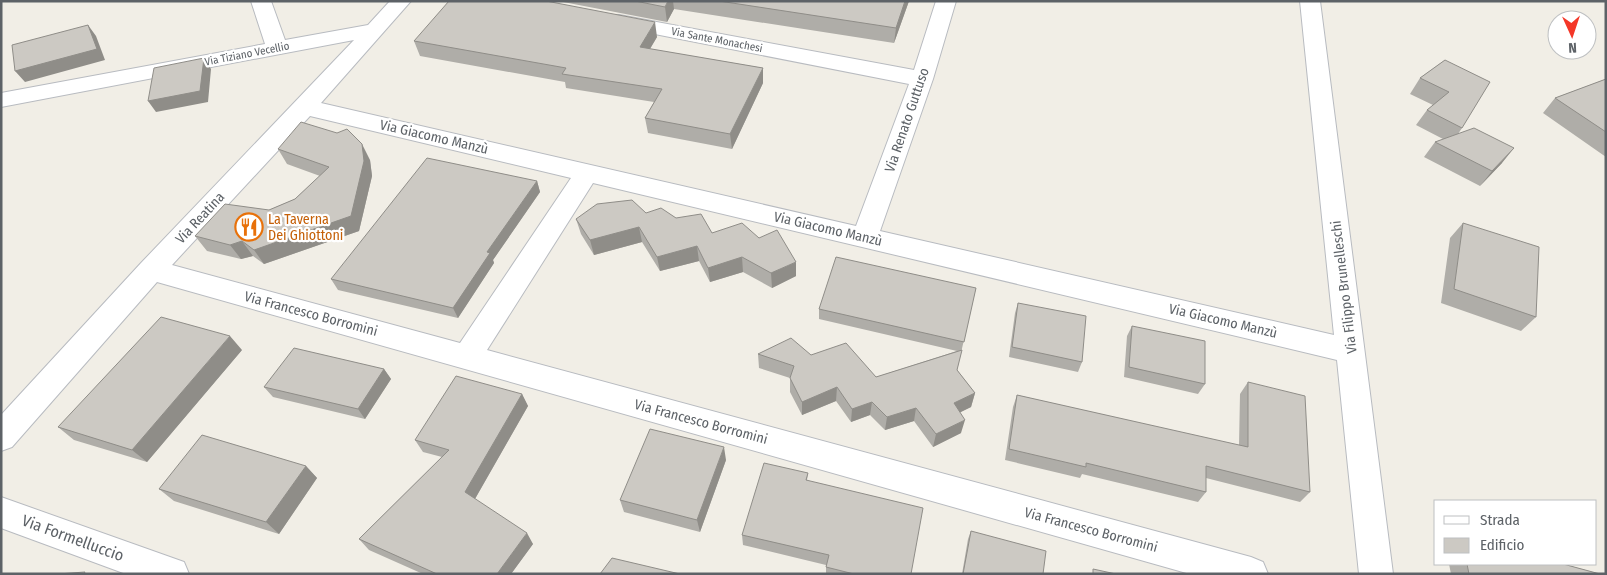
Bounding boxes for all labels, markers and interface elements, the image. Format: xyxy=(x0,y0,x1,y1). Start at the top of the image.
north arrow xyxy=(1547,10,1597,60)
street label: Via Sante Monachesi xyxy=(670,25,764,55)
street label: Via Tiziano Vecellio xyxy=(204,39,291,69)
text: N xyxy=(1568,39,1577,56)
street label: Via Renato Guttuso xyxy=(881,65,933,175)
street label: Via Giacomo Manzù xyxy=(378,116,490,158)
street label: Via Reatina xyxy=(172,189,228,247)
street label: Via Giacomo Manzù xyxy=(772,208,884,250)
place label: La Taverna Dei Ghiottoni xyxy=(268,211,343,244)
restaurant icon: La Taverna Dei Ghiottoni xyxy=(234,212,264,242)
street label: Via Filippo Brunelleschi xyxy=(1327,219,1361,355)
street label: Via Francesco Borromini xyxy=(243,288,379,340)
street label: Via Giacomo Manzù xyxy=(1167,300,1279,342)
street label: Via Francesco Borromini xyxy=(633,396,769,448)
legend xyxy=(1434,500,1597,565)
street label: Via Francesco Borromini xyxy=(1023,504,1159,556)
street label: Via Formelluccio xyxy=(19,511,127,565)
text: Strada xyxy=(1480,511,1520,529)
text: Edificio xyxy=(1480,536,1525,554)

